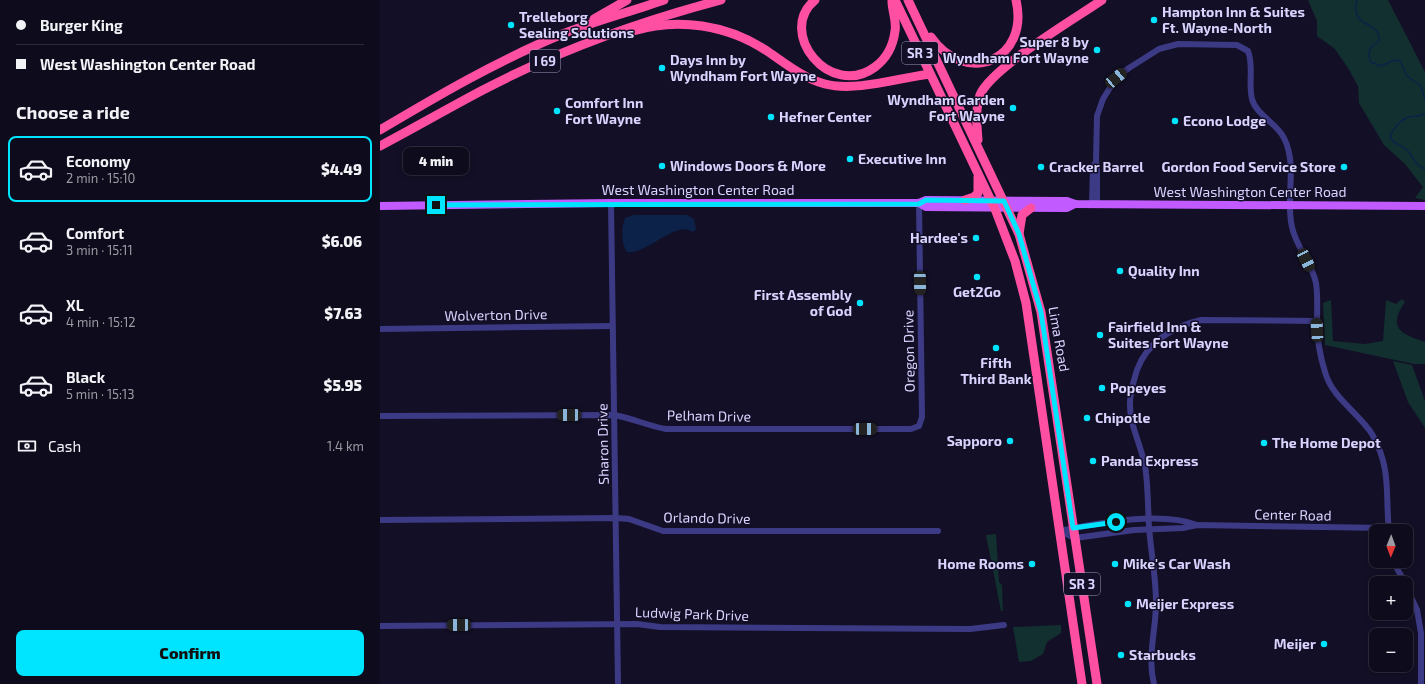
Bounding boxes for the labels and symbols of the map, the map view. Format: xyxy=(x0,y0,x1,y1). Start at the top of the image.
place label: Hampton Inn & Suites Ft. Wayne-North xyxy=(1162,3,1305,36)
place label: Trelleborg Sealing Solutions xyxy=(519,8,634,41)
marker: Hampton Inn & Suites Ft. Wayne-North xyxy=(1149,15,1159,25)
marker: Trelleborg Sealing Solutions xyxy=(506,20,516,30)
place label: Super 8 by Wyndham Fort Wayne xyxy=(943,33,1089,66)
road number: SR 3 xyxy=(902,42,938,64)
marker: Super 8 by Wyndham Fort Wayne xyxy=(1092,45,1102,55)
road number: I 69 xyxy=(530,50,560,72)
place label: Days Inn by Wyndham Fort Wayne xyxy=(670,51,816,84)
marker: Days Inn by Wyndham Fort Wayne xyxy=(657,63,667,73)
car xyxy=(1103,66,1129,90)
place label: Wyndham Garden Fort Wayne xyxy=(887,91,1005,124)
place label: Comfort Inn Fort Wayne xyxy=(565,94,643,127)
marker: Wyndham Garden Fort Wayne xyxy=(1008,103,1018,113)
marker: Comfort Inn Fort Wayne xyxy=(552,106,562,116)
place label: Hefner Center xyxy=(779,108,871,125)
marker: Hefner Center xyxy=(766,112,776,122)
place label: Econo Lodge xyxy=(1183,112,1266,129)
marker: Econo Lodge xyxy=(1170,116,1180,126)
callout: 4 min xyxy=(403,147,469,175)
place label: Executive Inn xyxy=(858,150,946,167)
marker: Executive Inn xyxy=(845,154,855,164)
place label: Windows Doors & More xyxy=(670,157,826,174)
place label: Cracker Barrel xyxy=(1049,158,1144,175)
place label: Gordon Food Service Store xyxy=(1161,158,1336,175)
marker: Windows Doors & More xyxy=(657,161,667,171)
marker: Cracker Barrel xyxy=(1036,162,1046,172)
marker: Gordon Food Service Store xyxy=(1339,162,1349,172)
street label: West Washington Center Road xyxy=(601,181,795,198)
street label: West Washington Center Road xyxy=(1153,183,1347,200)
route end xyxy=(427,196,445,214)
place label: Hardee's xyxy=(910,229,968,246)
marker: Hardee's xyxy=(971,233,981,243)
car xyxy=(1295,247,1317,273)
place label: Quality Inn xyxy=(1128,262,1200,280)
marker: Quality Inn xyxy=(1115,266,1125,276)
car xyxy=(914,271,926,295)
marker: Get2Go xyxy=(972,272,982,282)
place label: Get2Go xyxy=(953,283,1001,300)
place label: First Assembly of God xyxy=(754,286,852,319)
marker: First Assembly of God xyxy=(855,298,865,308)
street label: Wolverton Drive xyxy=(444,305,548,324)
street label: Lima Road xyxy=(1045,305,1074,373)
street label: Oregon Drive xyxy=(899,310,918,392)
place label: Fairfield Inn & Suites Fort Wayne xyxy=(1108,318,1229,351)
car xyxy=(1310,318,1324,342)
marker: Fairfield Inn & Suites Fort Wayne xyxy=(1095,330,1105,340)
marker: Fifth Third Bank xyxy=(991,343,1001,353)
place label: Fifth Third Bank xyxy=(960,354,1032,387)
place label: Popeyes xyxy=(1110,379,1166,396)
marker: Popeyes xyxy=(1097,383,1107,393)
street label: Sharon Drive xyxy=(593,403,612,485)
street label: Pelham Drive xyxy=(667,406,751,425)
car xyxy=(557,409,581,421)
place label: Chipotle xyxy=(1095,409,1150,426)
marker: Chipotle xyxy=(1082,413,1092,423)
car xyxy=(853,423,877,435)
place label: Sapporo xyxy=(947,432,1002,449)
place label: The Home Depot xyxy=(1272,434,1381,451)
marker: Sapporo xyxy=(1005,436,1015,446)
marker: The Home Depot xyxy=(1259,438,1269,448)
place label: Panda Express xyxy=(1101,452,1198,469)
marker: Panda Express xyxy=(1088,456,1098,466)
street label: Center Road xyxy=(1254,505,1332,524)
street label: Orlando Drive xyxy=(663,508,751,527)
route start xyxy=(1107,513,1125,531)
north arrow xyxy=(1369,524,1413,568)
place label: Home Rooms xyxy=(938,555,1024,572)
place label: Mike's Car Wash xyxy=(1123,555,1231,572)
marker: Home Rooms xyxy=(1027,559,1037,569)
marker: Mike's Car Wash xyxy=(1110,559,1120,569)
road number: SR 3 xyxy=(1064,573,1100,595)
place label: Meijer Express xyxy=(1136,595,1234,612)
marker: Meijer Express xyxy=(1123,599,1133,609)
street label: Ludwig Park Drive xyxy=(635,603,749,624)
car xyxy=(447,619,471,631)
place label: Meijer xyxy=(1274,635,1316,652)
marker: Meijer xyxy=(1319,639,1329,649)
place label: Starbucks xyxy=(1129,646,1196,663)
marker: Starbucks xyxy=(1116,650,1126,660)

